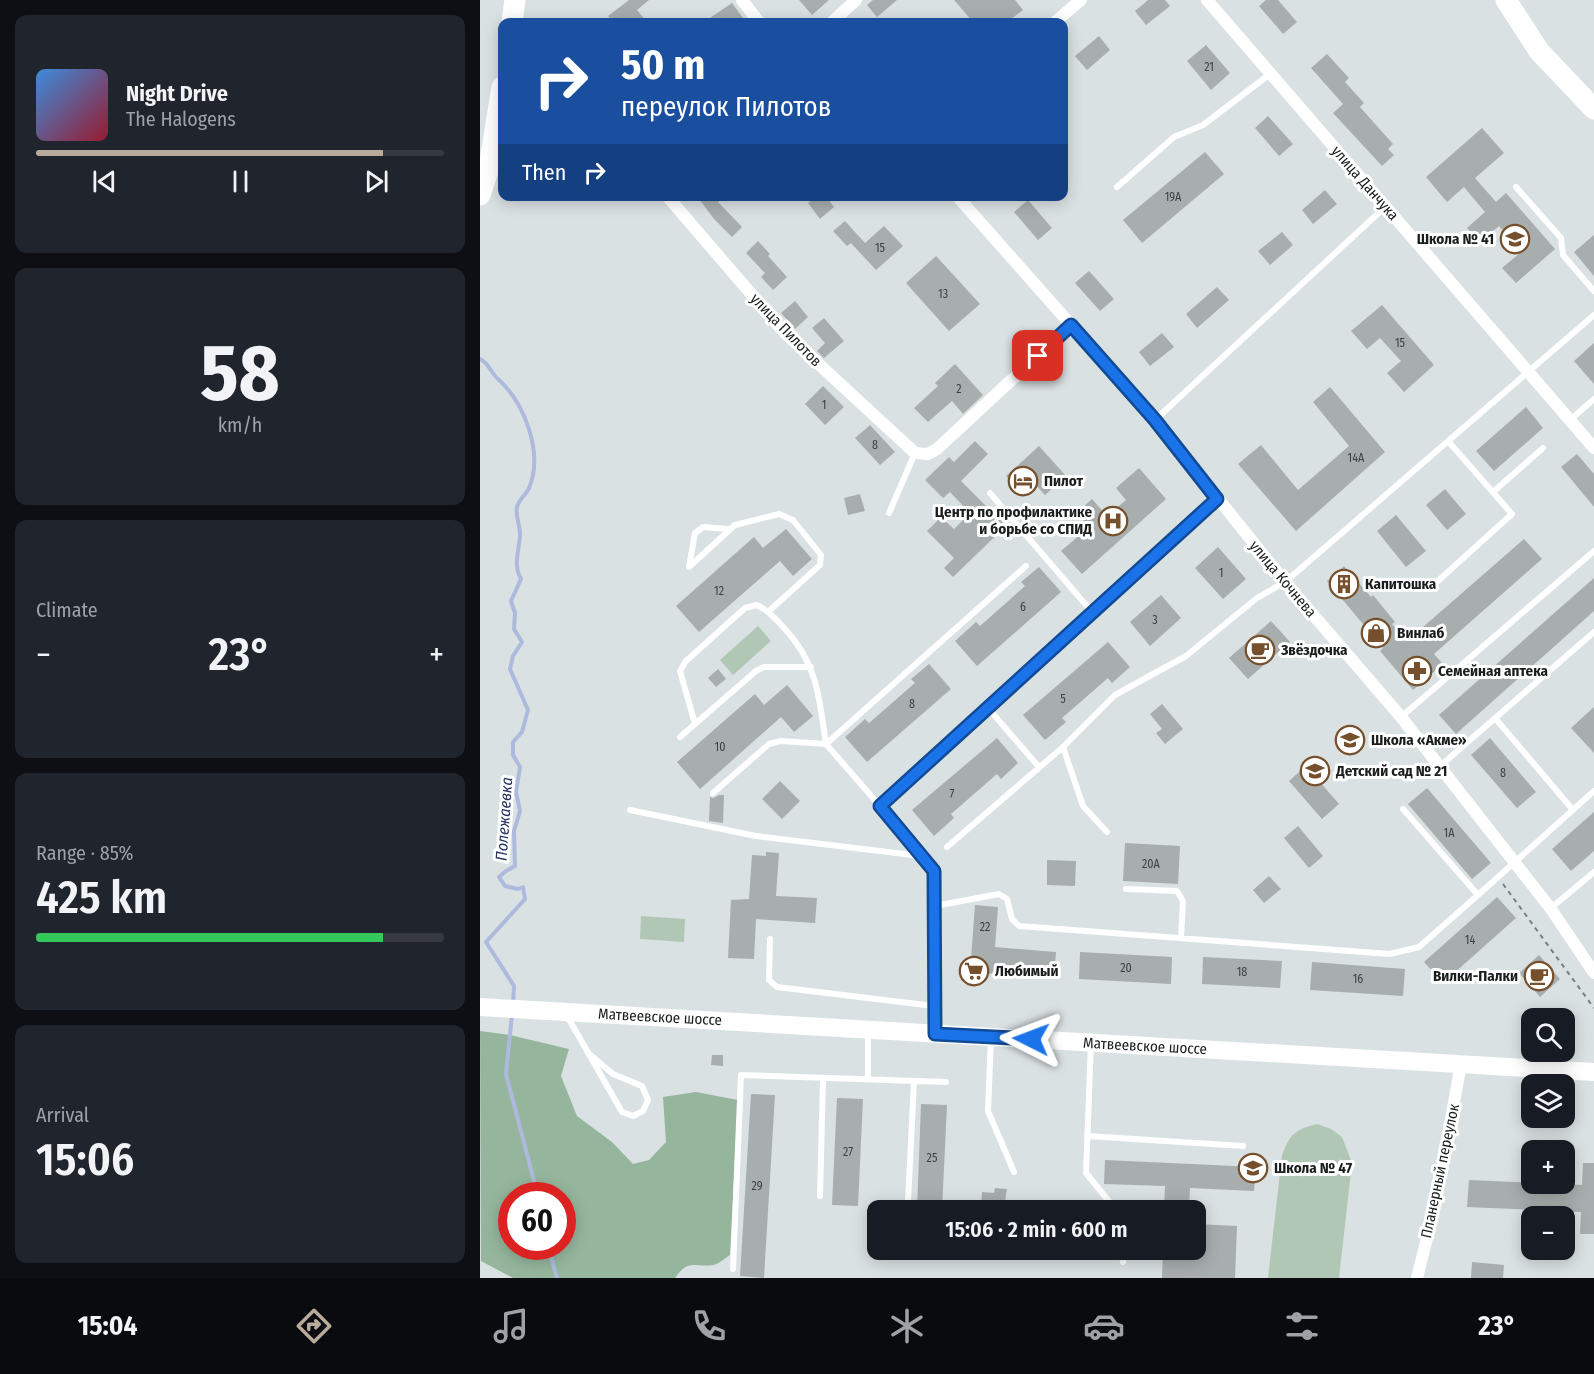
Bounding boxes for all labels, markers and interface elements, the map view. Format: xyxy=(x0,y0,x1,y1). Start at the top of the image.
text: 50 m xyxy=(621,40,705,90)
icon: right xyxy=(522,42,600,120)
house number: 21 xyxy=(1204,60,1214,74)
text: Night Drive xyxy=(126,80,228,107)
text: переулок Пилотов xyxy=(621,91,831,123)
text: The Halogens xyxy=(126,107,236,131)
street label: улица Данчука xyxy=(1328,142,1402,224)
icon: right xyxy=(578,156,611,189)
text: Then xyxy=(522,159,566,186)
icon: previous xyxy=(88,165,121,198)
icon: pause xyxy=(224,165,257,198)
icon: next xyxy=(360,165,393,198)
house number: 19А xyxy=(1165,190,1182,204)
school or university icon: Школа № 41 xyxy=(1499,223,1531,255)
place label: Школа № 41 xyxy=(1417,230,1494,248)
house number: 15 xyxy=(875,241,886,255)
house number: 13 xyxy=(938,287,948,301)
street label: улица Пилотов xyxy=(747,290,825,370)
text: 58 xyxy=(200,327,280,421)
pin xyxy=(1012,330,1063,381)
house number: 15 xyxy=(1395,336,1406,350)
icon: arrive xyxy=(1021,339,1054,372)
house number: 2 xyxy=(956,382,962,396)
house number: 1 xyxy=(822,398,826,412)
text: km/h xyxy=(218,413,262,437)
house number: 8 xyxy=(872,438,878,452)
house number: 14А xyxy=(1348,451,1365,465)
hotel icon: Пилот xyxy=(1007,465,1039,497)
place label: Пилот xyxy=(1044,472,1083,490)
place label: Центр по профилактике и борьбе со СПИД xyxy=(935,503,1092,538)
hospital icon: Центр по профилактике и борьбе со СПИД xyxy=(1097,505,1129,537)
street label: улица Кочнева xyxy=(1246,537,1320,621)
house number: 1 xyxy=(1219,566,1223,580)
building icon: Капитошка xyxy=(1328,568,1360,600)
place label: Капитошка xyxy=(1365,575,1437,593)
house number: 12 xyxy=(714,584,724,598)
text: Climate xyxy=(36,598,98,622)
house number: 6 xyxy=(1020,600,1026,614)
house number: 3 xyxy=(1152,613,1158,627)
shop icon: Винлаб xyxy=(1360,617,1392,649)
place label: Винлаб xyxy=(1397,624,1445,642)
text: 23° xyxy=(209,628,271,682)
cafe icon: Звёздочка xyxy=(1244,634,1276,666)
text: − xyxy=(36,635,51,675)
text: + xyxy=(429,635,444,675)
place label: Звёздочка xyxy=(1280,641,1348,659)
pharmacy icon: Семейная аптека xyxy=(1401,655,1433,687)
place label: Семейная аптека xyxy=(1438,662,1548,680)
house number: 5 xyxy=(1060,692,1066,706)
house number: 8 xyxy=(909,697,915,711)
school or university icon: Школа «Акме» xyxy=(1334,724,1366,756)
place label: Школа «Акме» xyxy=(1371,731,1467,749)
house number: 10 xyxy=(715,740,725,754)
school or university icon: Детский сад № 21 xyxy=(1299,755,1331,787)
place label: Детский сад № 21 xyxy=(1335,762,1447,780)
house number: 8 xyxy=(1500,766,1506,780)
water label: Полежаевка xyxy=(492,777,516,861)
house number: 7 xyxy=(950,787,955,801)
house number: 1А xyxy=(1444,826,1455,840)
text: Range · 85% xyxy=(36,841,133,865)
house number: 20А xyxy=(1142,857,1161,871)
text: 425 km xyxy=(36,871,167,925)
house number: 22 xyxy=(980,920,990,934)
house number: 14 xyxy=(1465,933,1475,947)
supermarket icon: Любимый xyxy=(958,955,990,987)
cafe icon: Вилки-Палки xyxy=(1523,960,1555,992)
house number: 20 xyxy=(1120,961,1132,975)
place label: Любимый xyxy=(995,962,1059,980)
house number: 18 xyxy=(1237,965,1247,979)
place label: Вилки-Палки xyxy=(1433,967,1518,985)
house number: 16 xyxy=(1353,972,1363,986)
street label: Матвеевское шоссе xyxy=(598,1005,722,1029)
position arrow xyxy=(999,1007,1063,1071)
map controls xyxy=(1521,1008,1575,1260)
button: search xyxy=(1521,1008,1575,1062)
street label: Матвеевское шоссе xyxy=(1083,1034,1207,1058)
button: layers xyxy=(1521,1074,1575,1128)
street label: Планерный переулок xyxy=(1417,1102,1463,1240)
text: Arrival xyxy=(36,1103,89,1127)
text: 15:06 xyxy=(36,1133,134,1187)
button: + xyxy=(1521,1140,1575,1194)
house number: 27 xyxy=(843,1145,853,1159)
house number: 25 xyxy=(927,1151,938,1165)
school or university icon: Школа № 47 xyxy=(1237,1152,1269,1184)
place label: Школа № 47 xyxy=(1274,1159,1353,1177)
house number: 29 xyxy=(751,1179,763,1193)
speed limit sign: 60 xyxy=(498,1182,576,1260)
button: − xyxy=(1521,1206,1575,1260)
text: 15:06 · 2 min · 600 m xyxy=(945,1216,1128,1243)
icon: directions xyxy=(293,1305,335,1347)
icon: music xyxy=(490,1305,532,1347)
icon: phone xyxy=(688,1305,730,1347)
icon: climate xyxy=(886,1305,928,1347)
icon: car xyxy=(1083,1305,1125,1347)
icon: filters xyxy=(1281,1305,1323,1347)
text: 15:04 xyxy=(78,1310,137,1342)
text: 23° xyxy=(1478,1310,1516,1342)

